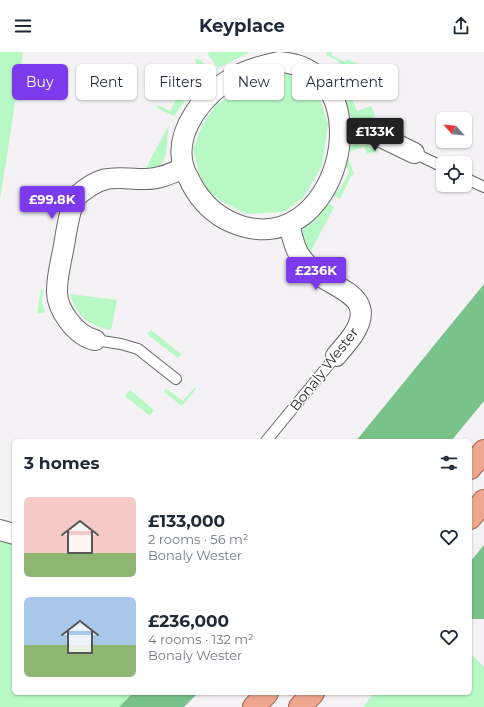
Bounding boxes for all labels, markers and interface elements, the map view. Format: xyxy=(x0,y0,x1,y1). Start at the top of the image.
icon: menu xyxy=(12,15,34,37)
text: Keyplace xyxy=(199,15,285,37)
icon: share xyxy=(450,15,472,37)
chip: Buy xyxy=(12,64,68,100)
chip: Rent xyxy=(76,64,137,100)
chip: Filters xyxy=(145,64,216,100)
chip: New xyxy=(224,64,284,100)
chip: Apartment xyxy=(292,64,398,100)
north arrow xyxy=(436,112,472,148)
map controls xyxy=(436,112,472,192)
pin: £133K xyxy=(347,118,403,152)
text: £133K xyxy=(356,123,394,139)
button: locate xyxy=(436,156,472,192)
pin: £99.8K xyxy=(19,186,85,220)
text: £99.8K xyxy=(29,191,75,207)
pin: £236K xyxy=(288,257,344,291)
text: £236K xyxy=(295,262,337,278)
street label: Bonaly Wester xyxy=(286,323,363,415)
icon: filters xyxy=(438,452,460,474)
text: 3 homes xyxy=(24,453,99,473)
text: £133,000 xyxy=(148,511,225,531)
icon: home xyxy=(56,513,104,561)
icon: heart xyxy=(438,526,460,548)
text: 2 rooms · 56 m² xyxy=(148,531,248,547)
text: Bonaly Wester xyxy=(148,547,242,563)
text: £236,000 xyxy=(148,611,229,631)
icon: home xyxy=(56,613,104,661)
icon: heart xyxy=(438,626,460,648)
text: 4 rooms · 132 m² xyxy=(148,631,254,647)
text: Bonaly Wester xyxy=(148,647,242,663)

